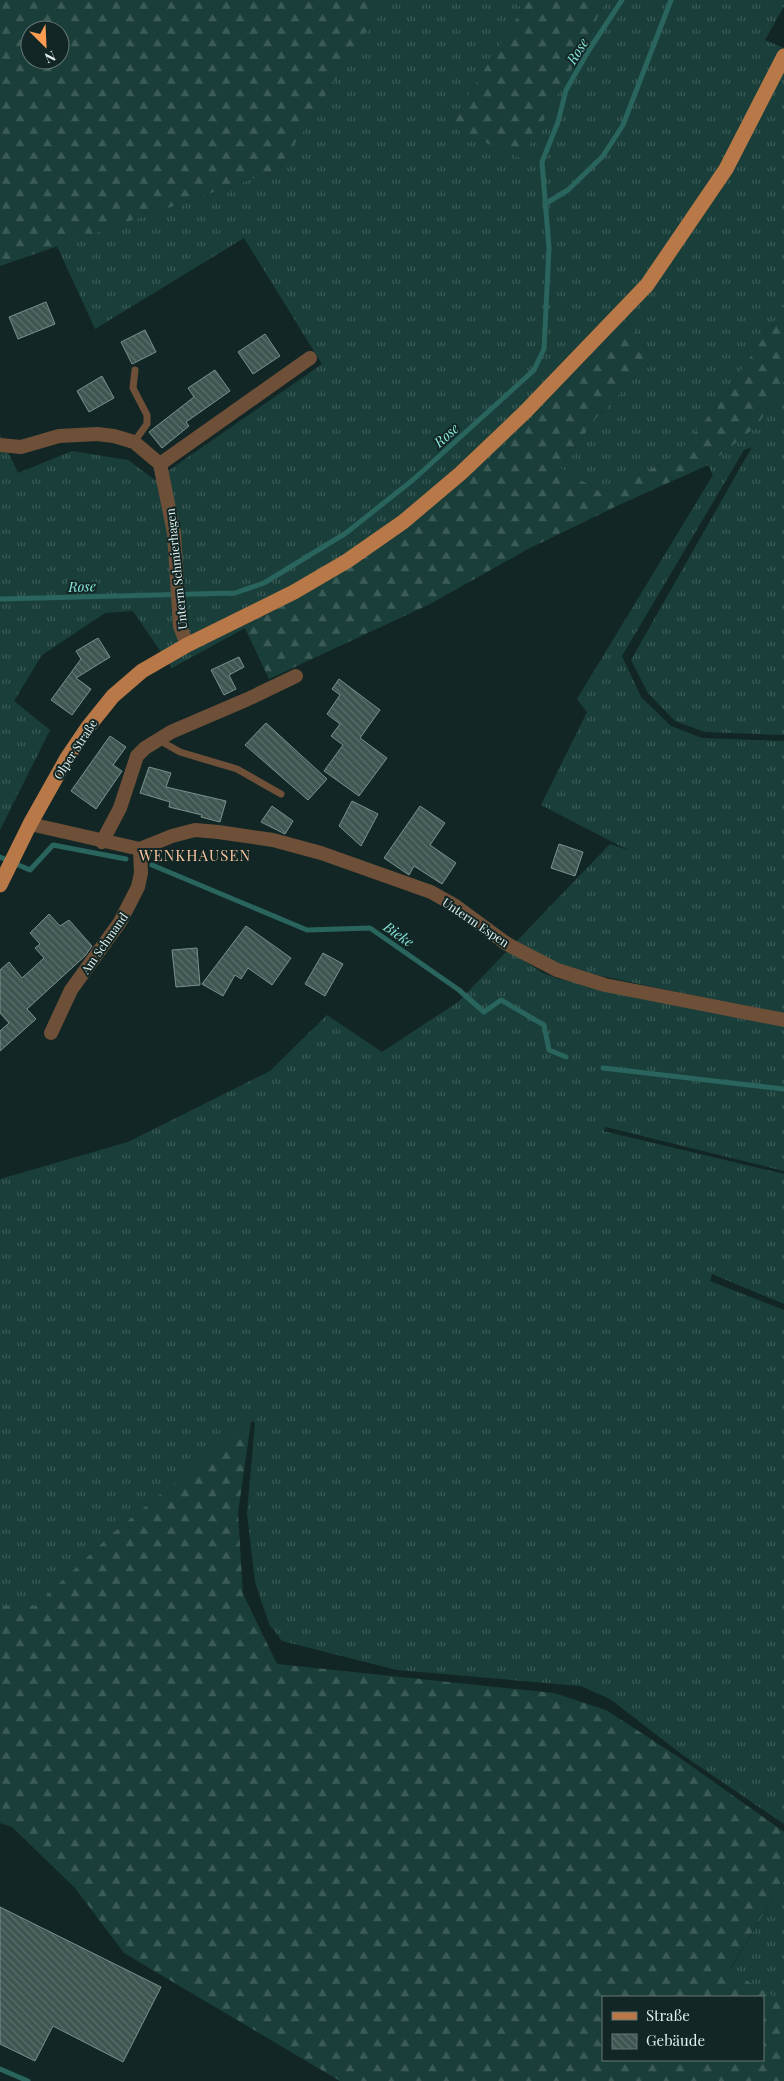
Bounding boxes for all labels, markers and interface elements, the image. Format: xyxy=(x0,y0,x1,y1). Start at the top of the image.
north arrow xyxy=(20,20,70,70)
water label: Rose xyxy=(561,34,592,69)
text: N xyxy=(42,47,59,68)
water label: Rose xyxy=(429,419,463,452)
street label: Unterm Schmierhagen xyxy=(162,508,190,630)
water label: Rose xyxy=(67,576,96,596)
street label: Olper Straße xyxy=(50,716,100,782)
district label: WENKHAUSEN xyxy=(138,845,251,865)
street label: Unterm Espen xyxy=(439,894,513,950)
street label: Am Schmand xyxy=(76,909,131,978)
water label: Bieke xyxy=(379,916,418,951)
legend xyxy=(602,1996,764,2061)
text: Straße xyxy=(646,2005,690,2025)
text: Gebäude xyxy=(646,2030,705,2050)

